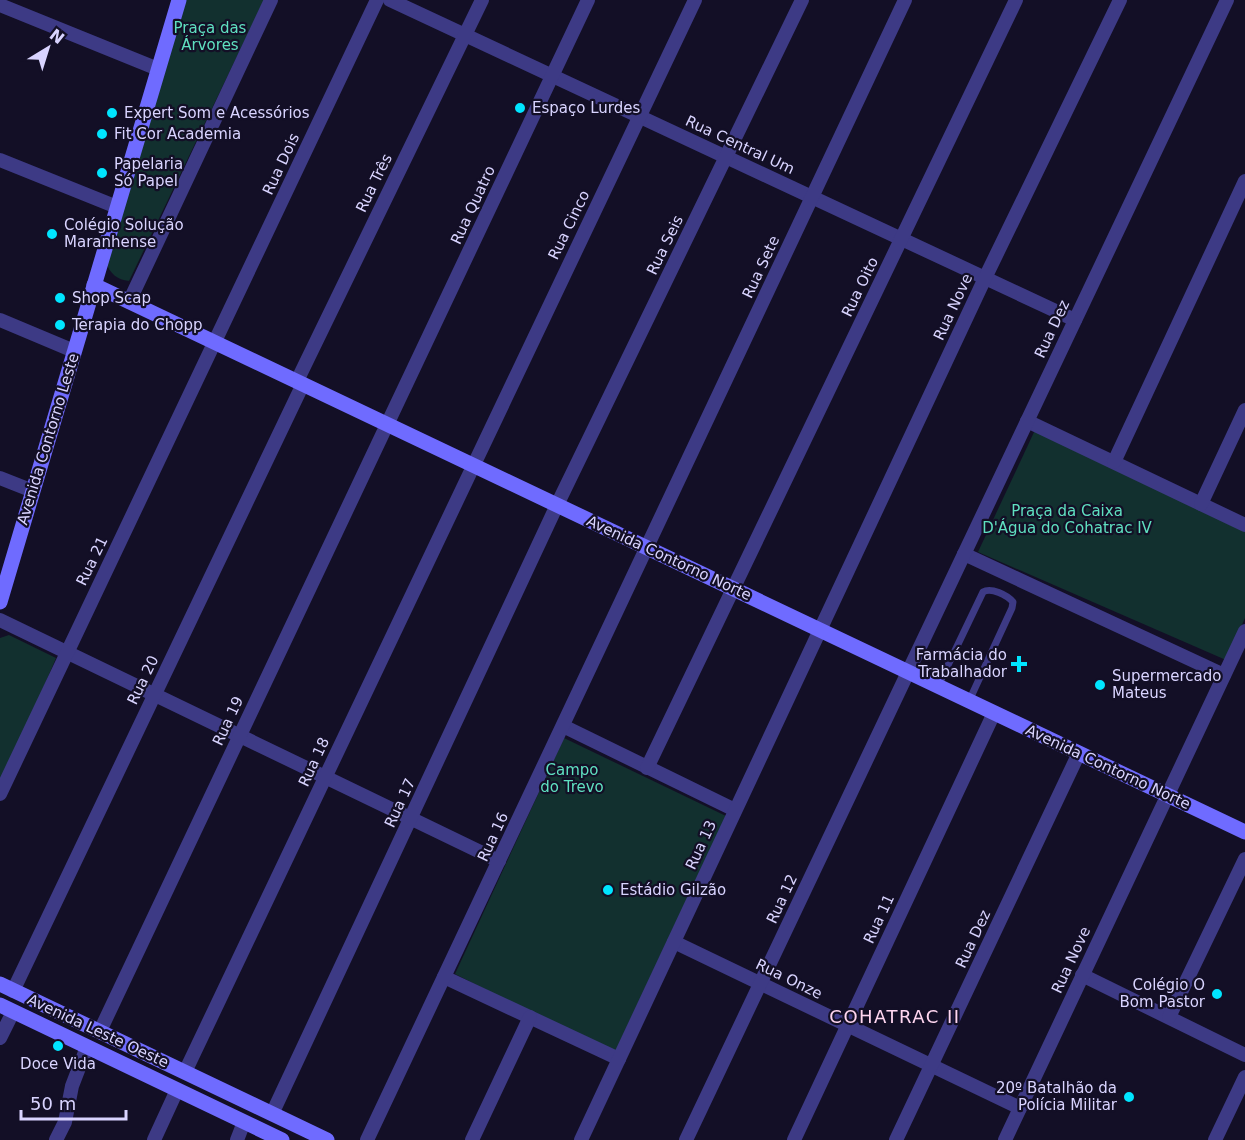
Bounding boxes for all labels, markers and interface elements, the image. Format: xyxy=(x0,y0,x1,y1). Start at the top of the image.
north arrow xyxy=(18,18,78,78)
park label: Praça das Árvores xyxy=(174,19,247,54)
text: N xyxy=(46,25,68,48)
place label: Espaço Lurdes xyxy=(532,99,640,117)
marker: Espaço Lurdes xyxy=(513,101,527,115)
place label: Expert Som e Acessórios xyxy=(124,104,310,122)
marker: Expert Som e Acessórios xyxy=(105,106,119,120)
street label: Rua Central Um xyxy=(683,112,797,178)
place label: Fit Cor Academia xyxy=(114,125,241,143)
marker: Fit Cor Academia xyxy=(95,127,109,141)
street label: Rua Dois xyxy=(259,130,303,198)
street label: Rua Três xyxy=(352,151,396,215)
place label: Papelaria Só Papel xyxy=(114,155,183,190)
street label: Rua Quatro xyxy=(447,163,499,247)
marker: Papelaria Só Papel xyxy=(95,166,109,180)
street label: Rua Cinco xyxy=(545,187,593,263)
street label: Rua Seis xyxy=(643,212,687,278)
place label: Colégio Solução Maranhense xyxy=(64,216,184,251)
marker: Colégio Solução Maranhense xyxy=(45,227,59,241)
street label: Rua Sete xyxy=(739,233,783,301)
street label: Rua Oito xyxy=(838,254,882,320)
street label: Rua Nove xyxy=(930,271,976,343)
place label: Shop Scap xyxy=(72,289,151,307)
marker: Shop Scap xyxy=(53,291,67,305)
street label: Rua Dez xyxy=(1031,297,1073,361)
place label: Terapia do Chopp xyxy=(71,316,203,334)
marker: Terapia do Chopp xyxy=(53,318,67,332)
street label: Avenida Contorno Leste xyxy=(13,351,83,527)
park label: Praça da Caixa D'Água do Cohatrac IV xyxy=(982,502,1153,537)
street label: Avenida Contorno Norte xyxy=(584,512,754,604)
street label: Rua 21 xyxy=(72,534,112,588)
place label: Farmácia do Trabalhador xyxy=(916,646,1008,681)
street label: Rua 20 xyxy=(123,653,163,707)
marker: Farmácia do Trabalhador xyxy=(1012,657,1026,671)
place label: Supermercado Mateus xyxy=(1112,667,1222,702)
marker: Supermercado Mateus xyxy=(1093,678,1107,692)
street label: Rua 19 xyxy=(209,693,247,749)
street label: Avenida Contorno Norte xyxy=(1023,721,1193,813)
street label: Rua 18 xyxy=(295,734,333,790)
park label: Campo do Trevo xyxy=(540,761,604,796)
street label: Rua 17 xyxy=(381,775,419,831)
street label: Rua 16 xyxy=(474,809,512,865)
street label: Rua 13 xyxy=(682,817,720,873)
street label: Rua 12 xyxy=(763,871,801,927)
place label: Estádio Gilzão xyxy=(620,881,726,899)
marker: Estádio Gilzão xyxy=(601,883,615,897)
street label: Rua 11 xyxy=(860,891,898,947)
street label: Rua Dez xyxy=(952,907,994,971)
street label: Rua Nove xyxy=(1048,924,1094,996)
street label: Rua Onze xyxy=(753,955,825,1003)
place label: Colégio O Bom Pastor xyxy=(1120,976,1206,1011)
marker: Colégio O Bom Pastor xyxy=(1210,987,1224,1001)
street label: Avenida Leste Oeste xyxy=(25,990,171,1072)
district label: COHATRAC II xyxy=(829,1006,961,1027)
marker: Doce Vida xyxy=(51,1039,65,1053)
place label: Doce Vida xyxy=(20,1055,96,1073)
place label: 20º Batalhão da Polícia Militar xyxy=(996,1079,1118,1114)
scale bar xyxy=(21,1083,126,1121)
marker: 20º Batalhão da Polícia Militar xyxy=(1122,1090,1136,1104)
text: 50 m xyxy=(30,1093,76,1114)

